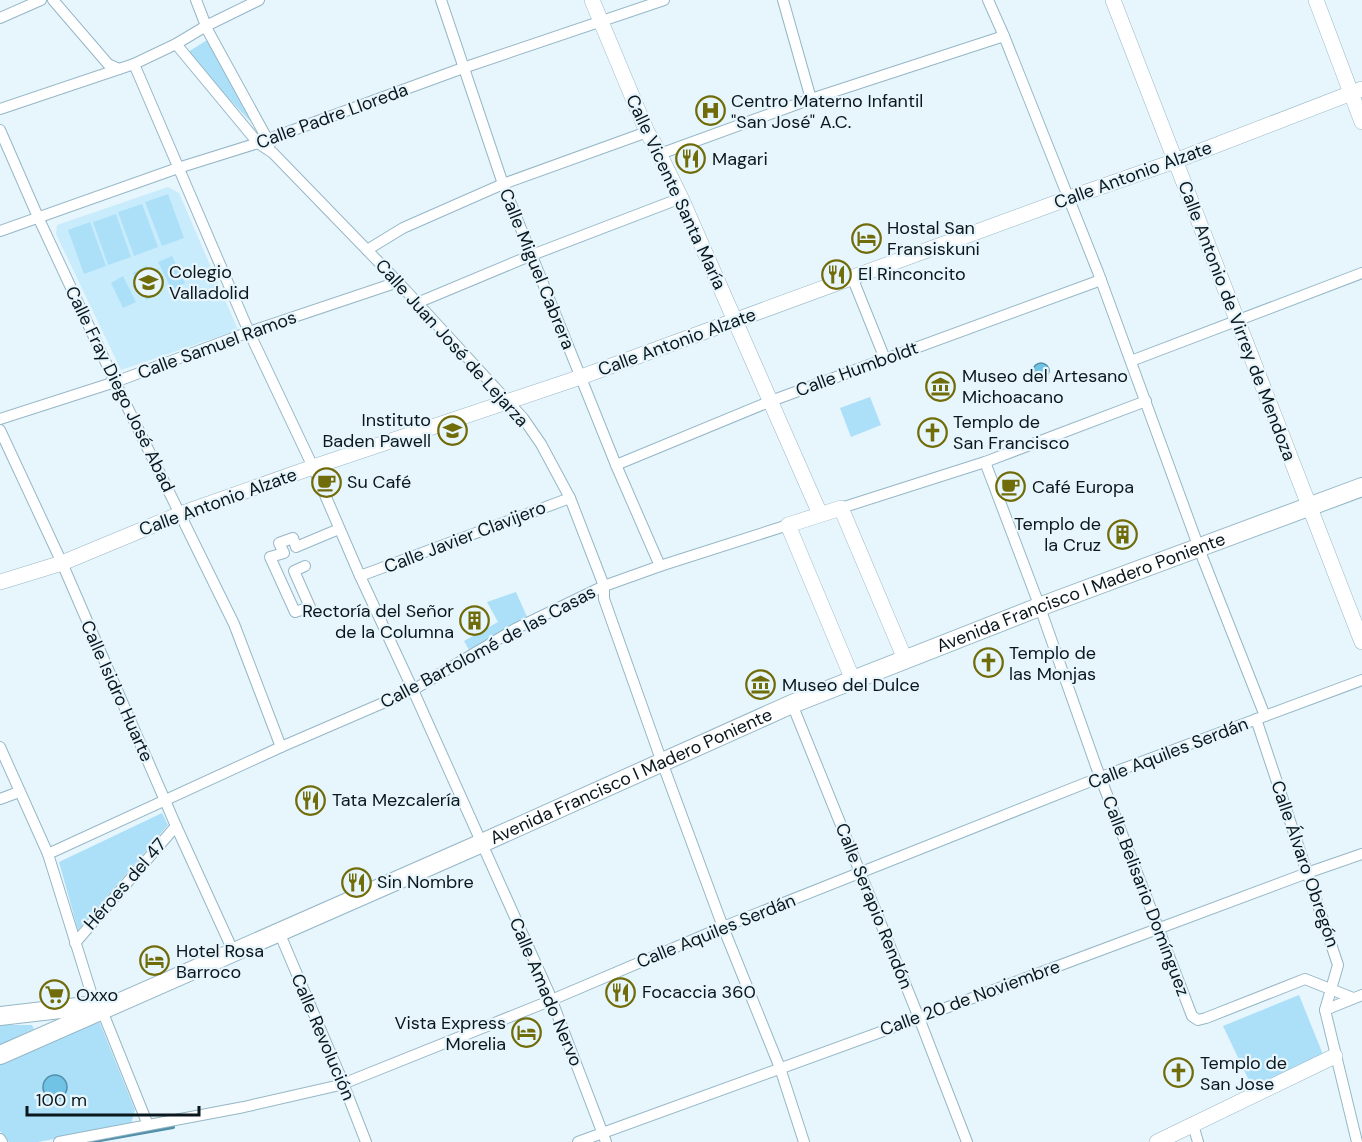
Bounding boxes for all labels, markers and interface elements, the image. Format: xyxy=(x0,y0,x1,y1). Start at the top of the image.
street label: Calle Padre Lloreda xyxy=(253,77,411,155)
place label: Centro Materno Infantil "San José" A.C. xyxy=(731,89,923,134)
street label: Calle Vicente Santa María xyxy=(620,91,732,293)
hospital icon: Centro Materno Infantil "San José" A.C. xyxy=(694,95,726,127)
street label: Calle Antonio Alzate xyxy=(1051,135,1215,215)
restaurant icon: Magari xyxy=(675,143,707,175)
place label: Magari xyxy=(712,147,768,171)
street label: Calle Antonio de Virrey de Mendoza xyxy=(1172,178,1302,464)
street label: Calle Miguel Cabrera xyxy=(494,185,580,353)
place label: Hostal San Fransiskuni xyxy=(887,216,980,261)
hotel icon: Hostal San Fransiskuni xyxy=(850,222,882,254)
street label: Calle Juan José de Lejarza xyxy=(370,254,534,432)
restaurant icon: El Rinconcito xyxy=(821,258,853,290)
place label: Colegio Valladolid xyxy=(169,260,249,305)
place label: El Rinconcito xyxy=(858,262,966,286)
school or university icon: Colegio Valladolid xyxy=(132,266,164,298)
street label: Calle Fray Diego José Abad xyxy=(60,282,180,496)
street label: Calle Antonio Alzate xyxy=(595,302,759,382)
street label: Calle Samuel Ramos xyxy=(134,305,300,385)
street label: Calle Humboldt xyxy=(792,336,922,402)
place label: Museo del Artesano Michoacano xyxy=(962,364,1128,409)
museum icon: Museo del Artesano Michoacano xyxy=(925,370,957,402)
place label: Instituto Baden Pawell xyxy=(322,408,431,453)
place label: Templo de San Francisco xyxy=(953,410,1069,455)
school or university icon: Instituto Baden Pawell xyxy=(436,414,468,446)
church icon: Templo de San Francisco xyxy=(916,416,948,448)
street label: Calle Antonio Alzate xyxy=(136,462,300,542)
cafe icon: Su Café xyxy=(310,466,342,498)
place label: Su Café xyxy=(347,470,411,494)
cafe icon: Café Europa xyxy=(995,471,1027,503)
place label: Café Europa xyxy=(1032,475,1134,499)
street label: Calle Javier Clavijero xyxy=(381,495,549,579)
place label: Templo de la Cruz xyxy=(1014,512,1101,557)
building icon: Templo de la Cruz xyxy=(1106,518,1138,550)
street label: Avenida Francisco I Madero Poniente xyxy=(933,527,1229,658)
street label: Calle Bartolomé de las Casas xyxy=(376,580,600,714)
place label: Rectoría del Señor de la Columna xyxy=(302,599,454,644)
building icon: Rectoría del Señor de la Columna xyxy=(459,605,491,637)
street label: Calle Isidro Huarte xyxy=(75,616,159,766)
place label: Templo de las Monjas xyxy=(1009,641,1096,686)
church icon: Templo de las Monjas xyxy=(972,647,1004,679)
museum icon: Museo del Dulce xyxy=(745,669,777,701)
place label: Museo del Dulce xyxy=(782,673,920,697)
street label: Avenida Francisco I Madero Poniente xyxy=(486,702,776,850)
street label: Calle Aquiles Serdán xyxy=(1085,711,1251,795)
street label: Calle Álvaro Obregón xyxy=(1265,778,1345,950)
restaurant icon: Tata Mezcalería xyxy=(295,784,327,816)
place label: Tata Mezcalería xyxy=(332,788,460,812)
street label: Calle Belisario Domínguez xyxy=(1097,792,1195,1000)
street label: Calle Serapio Rendón xyxy=(830,819,918,993)
street label: Héroes del 47 xyxy=(78,833,172,935)
restaurant icon: Sin Nombre xyxy=(340,866,372,898)
place label: Sin Nombre xyxy=(377,870,474,894)
street label: Calle Aquiles Serdán xyxy=(633,888,799,974)
street label: Calle Amado Nervo xyxy=(504,914,588,1070)
place label: Hotel Rosa Barroco xyxy=(176,939,264,984)
hotel icon: Hotel Rosa Barroco xyxy=(139,945,171,977)
street label: Calle 20 de Noviembre xyxy=(877,954,1063,1042)
street label: Calle Revolución xyxy=(285,970,361,1104)
restaurant icon: Focaccia 360 xyxy=(605,976,637,1008)
supermarket icon: Oxxo xyxy=(39,979,71,1011)
place label: Focaccia 360 xyxy=(642,980,756,1004)
place label: Oxxo xyxy=(76,983,118,1007)
place label: Vista Express Morelia xyxy=(394,1011,506,1056)
hotel icon: Vista Express Morelia xyxy=(511,1017,543,1049)
place label: Templo de San Jose xyxy=(1200,1051,1287,1096)
church icon: Templo de San Jose xyxy=(1163,1057,1195,1089)
scale bar xyxy=(27,1079,200,1117)
text: 100 m xyxy=(36,1088,87,1112)

